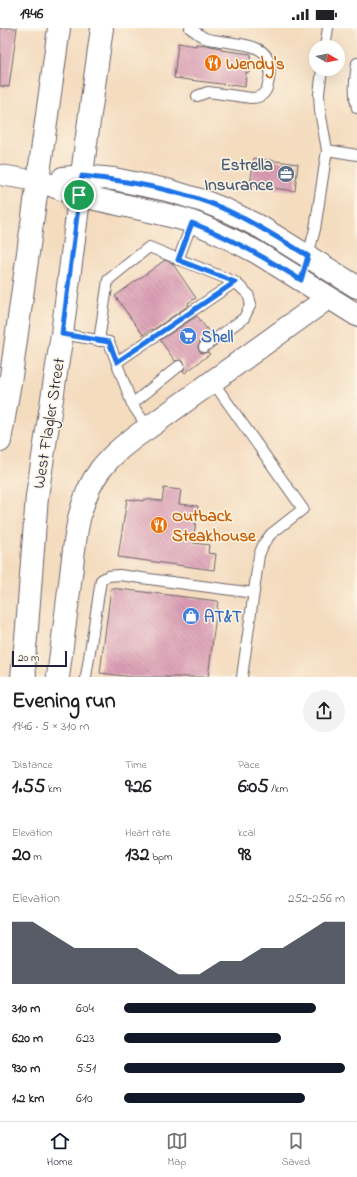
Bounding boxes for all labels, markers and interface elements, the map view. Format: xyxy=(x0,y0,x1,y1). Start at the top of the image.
text: 19:46 xyxy=(20,3,43,25)
north arrow xyxy=(309,40,345,76)
map controls xyxy=(309,40,345,76)
place label: Wendy's xyxy=(226,52,285,79)
restaurant icon: Wendy's xyxy=(203,53,223,73)
place label: Estrella Insurance xyxy=(204,153,274,198)
office icon: Estrella Insurance xyxy=(276,164,296,184)
pin xyxy=(62,178,96,212)
icon: arrive xyxy=(68,184,90,206)
place label: Shell xyxy=(201,325,233,350)
supermarket icon: Shell xyxy=(178,326,198,346)
street label: West Flagler Street xyxy=(27,356,74,491)
place label: Outback Steakhouse xyxy=(172,504,257,549)
restaurant icon: Outback Steakhouse xyxy=(149,515,169,535)
place label: AT&T xyxy=(204,605,242,630)
shop icon: AT&T xyxy=(181,606,201,626)
scale bar xyxy=(12,649,67,668)
text: 20 m xyxy=(18,650,40,666)
text: Evening run xyxy=(12,686,116,718)
button: share xyxy=(303,690,345,732)
text: 19:46 · 5 × 310 m xyxy=(12,717,89,736)
text: Distance xyxy=(12,757,53,773)
text: Time xyxy=(125,757,147,773)
text: Pace xyxy=(238,757,259,773)
text: 1.55 xyxy=(12,773,45,802)
text: 9:26 xyxy=(125,773,151,802)
text: 6:05 xyxy=(238,773,269,802)
text: km xyxy=(45,781,61,797)
text: /km xyxy=(269,781,288,797)
text: Elevation xyxy=(12,825,52,841)
text: Heart rate xyxy=(125,825,170,841)
text: kcal xyxy=(238,825,256,841)
text: 20 xyxy=(12,841,31,870)
text: 132 xyxy=(125,841,150,870)
text: 98 xyxy=(238,841,252,870)
text: m xyxy=(31,849,42,865)
text: bpm xyxy=(150,849,173,865)
text: Elevation xyxy=(12,889,60,908)
text: 252–256 m xyxy=(288,889,345,908)
text: 310 m xyxy=(12,999,40,1018)
text: 6:04 xyxy=(76,999,94,1018)
text: 620 m xyxy=(12,1029,43,1048)
text: 6:23 xyxy=(76,1029,95,1048)
text: 930 m xyxy=(12,1059,40,1078)
text: 5:51 xyxy=(76,1059,96,1078)
text: 1.2 km xyxy=(12,1089,44,1108)
text: 6:10 xyxy=(76,1089,93,1108)
tab: Home xyxy=(47,1130,72,1170)
tab: Map xyxy=(166,1130,188,1170)
tab: Saved xyxy=(281,1130,310,1170)

